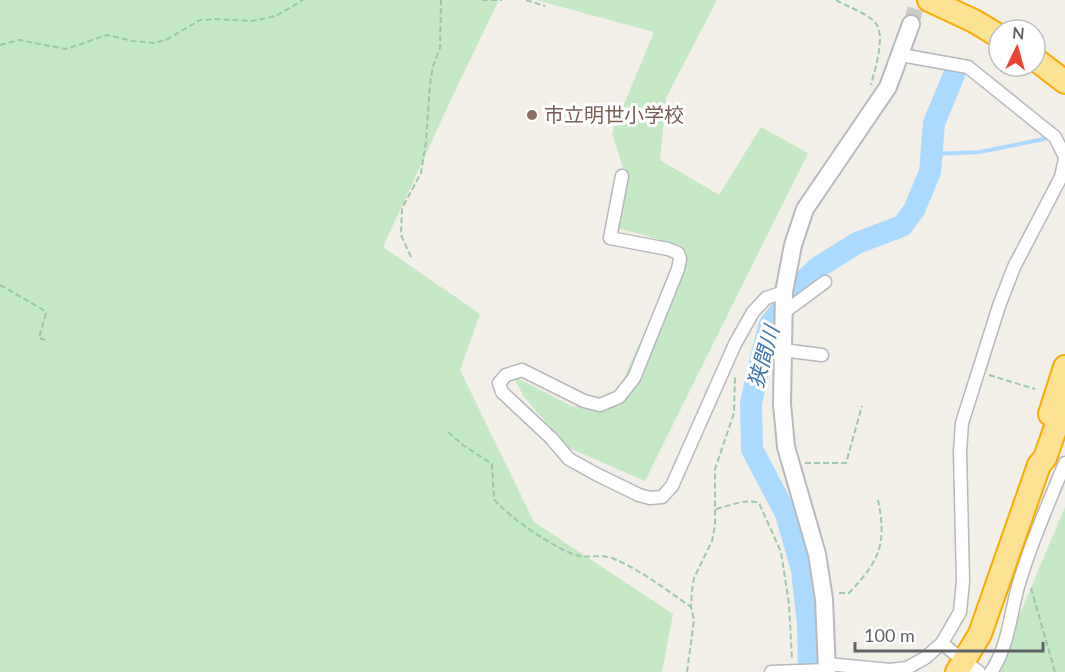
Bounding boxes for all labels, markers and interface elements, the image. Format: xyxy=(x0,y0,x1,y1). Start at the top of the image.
north arrow xyxy=(987,18,1047,78)
text: N xyxy=(1011,23,1025,43)
place label: 市立明世小学校 xyxy=(544,102,684,126)
marker: 市立明世小学校 xyxy=(525,108,539,122)
water label: 狭間川 xyxy=(742,321,784,390)
scale bar xyxy=(855,615,1042,653)
text: 100 m xyxy=(864,624,915,646)

